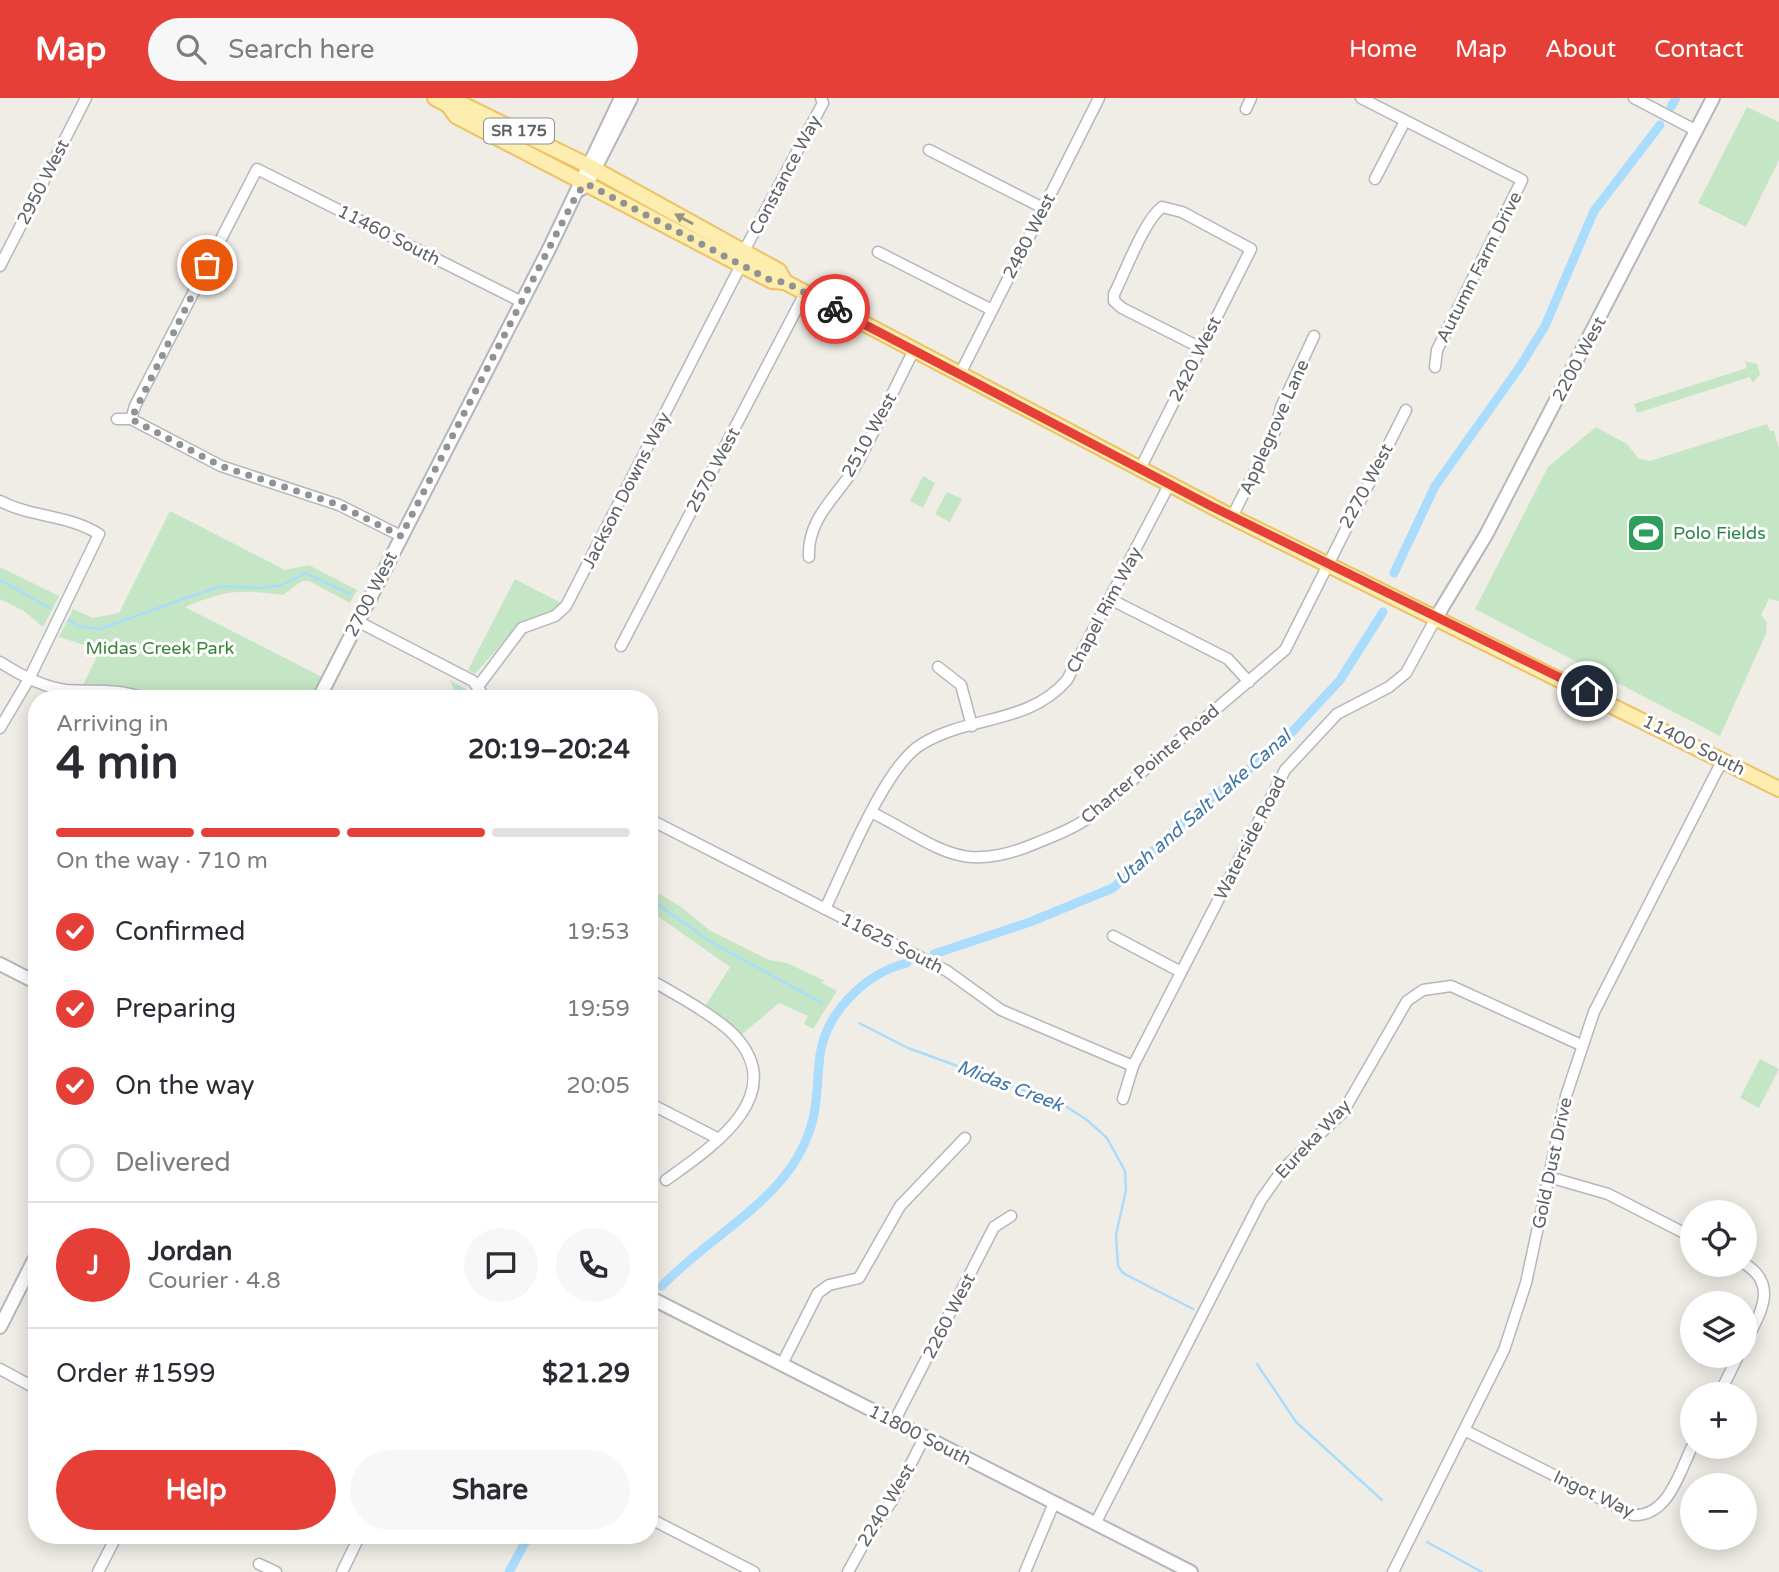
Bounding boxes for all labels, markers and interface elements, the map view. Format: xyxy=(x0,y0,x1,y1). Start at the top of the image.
search box xyxy=(148,18,638,81)
text: Map xyxy=(35,30,106,69)
icon: search xyxy=(172,30,210,68)
text: Search here xyxy=(228,34,374,65)
text: Home xyxy=(1349,35,1417,64)
text: Map xyxy=(1455,35,1507,64)
text: About xyxy=(1545,35,1616,64)
text: Contact xyxy=(1654,35,1744,64)
street label: Constance Way xyxy=(744,111,826,239)
road number: SR 175 xyxy=(484,118,554,144)
street label: 2950 West xyxy=(12,136,74,228)
street label: Autumn Farm Drive xyxy=(1431,188,1527,346)
street label: 2480 West xyxy=(998,190,1060,282)
street label: 11460 South xyxy=(334,200,444,270)
one-way arrow xyxy=(674,213,694,224)
pin xyxy=(177,235,237,295)
icon: bag xyxy=(188,246,226,284)
courier xyxy=(800,274,870,344)
icon: bike xyxy=(816,290,854,328)
street label: 2420 West xyxy=(1164,313,1226,405)
street label: 2200 West xyxy=(1547,313,1611,405)
street label: Applegrove Lane xyxy=(1234,356,1314,498)
street label: 2510 West xyxy=(837,389,901,481)
street label: Jackson Downs Way xyxy=(577,408,675,572)
street label: 2570 West xyxy=(681,424,745,516)
street label: 2270 West xyxy=(1334,440,1398,532)
sports icon: Polo Fields xyxy=(1625,512,1667,554)
place label: Polo Fields xyxy=(1673,522,1766,544)
street label: Chapel Rim Way xyxy=(1061,543,1147,677)
street label: 2700 West xyxy=(340,548,402,640)
park label: Midas Creek Park xyxy=(86,637,235,659)
pin xyxy=(1557,661,1617,721)
icon: home xyxy=(1568,672,1606,710)
street label: Charter Pointe Road xyxy=(1076,700,1224,828)
text: Arriving in xyxy=(56,710,169,738)
street label: 11400 South xyxy=(1639,710,1749,780)
water label: Utah and Salt Lake Canal xyxy=(1111,724,1297,890)
text: 20:19–20:24 xyxy=(468,734,630,765)
text: 4 min xyxy=(56,736,179,791)
street label: Waterside Road xyxy=(1209,773,1291,903)
text: On the way · 710 m xyxy=(56,847,268,875)
street label: 11625 South xyxy=(837,908,947,978)
icon: check xyxy=(56,913,94,951)
text: Confirmed xyxy=(115,916,245,947)
text: 19:53 xyxy=(566,918,630,946)
icon: check xyxy=(56,990,94,1028)
text: Preparing xyxy=(115,993,236,1024)
text: 19:59 xyxy=(566,995,630,1023)
water label: Midas Creek xyxy=(954,1056,1068,1117)
icon: check xyxy=(56,1067,94,1105)
text: On the way xyxy=(115,1070,255,1101)
text: 20:05 xyxy=(566,1072,630,1100)
street label: Eureka Way xyxy=(1271,1094,1356,1183)
street label: Gold Dust Drive xyxy=(1527,1095,1577,1231)
text: Delivered xyxy=(115,1147,231,1178)
map controls xyxy=(1680,1200,1757,1550)
button: locate xyxy=(1680,1200,1757,1277)
button: chat xyxy=(464,1228,538,1302)
button: phone xyxy=(556,1228,630,1302)
text: Jordan xyxy=(148,1236,232,1267)
text: J xyxy=(87,1250,99,1281)
text: Courier · 4.8 xyxy=(148,1267,281,1295)
street label: 2260 West xyxy=(918,1270,980,1362)
button: layers xyxy=(1680,1291,1757,1368)
text: Order #1599 xyxy=(56,1358,216,1389)
text: $21.29 xyxy=(542,1358,630,1389)
button: + xyxy=(1680,1382,1757,1459)
street label: 11800 South xyxy=(865,1400,975,1470)
button: Help xyxy=(56,1450,336,1530)
button: Share xyxy=(350,1450,630,1530)
street label: 2240 West xyxy=(853,1459,919,1550)
street label: Ingot Way xyxy=(1550,1466,1638,1522)
button: − xyxy=(1680,1473,1757,1550)

